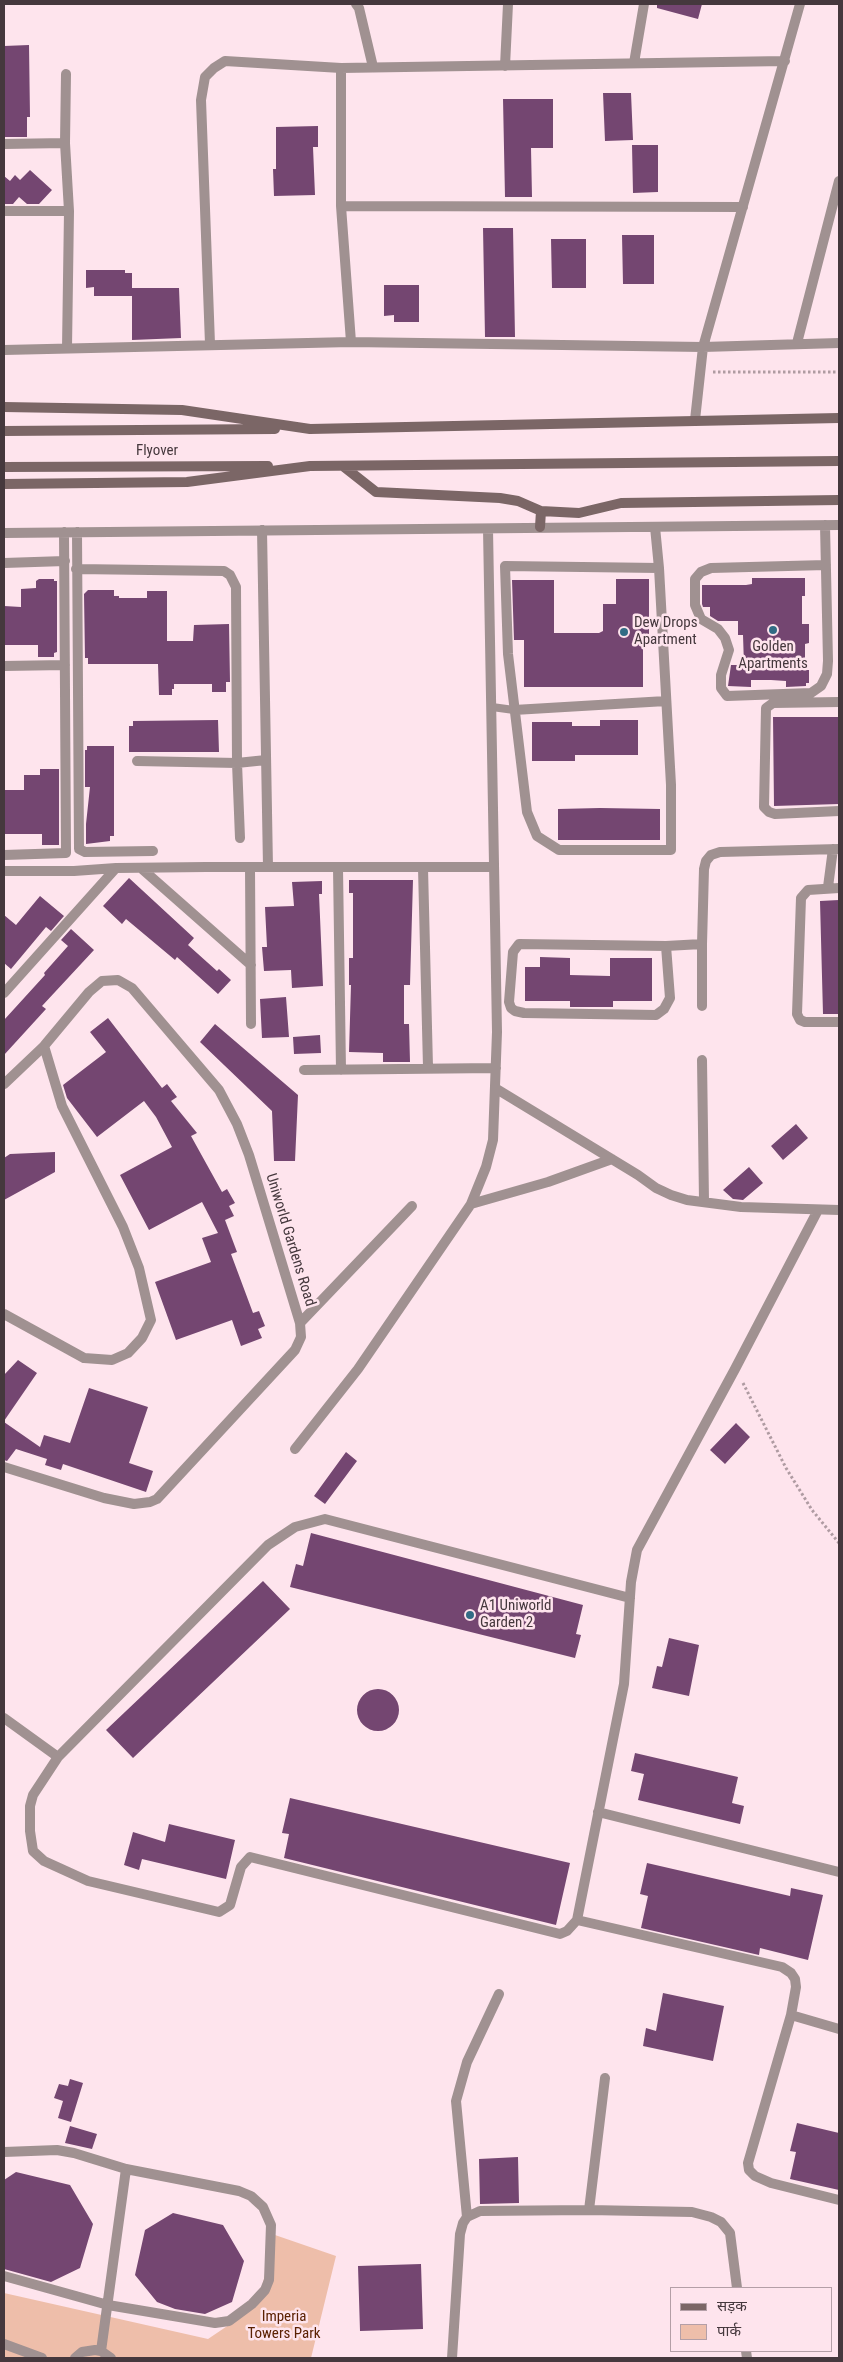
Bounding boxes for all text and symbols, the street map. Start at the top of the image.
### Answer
street label: Flyover [136,442,178,460]
place label: Dew Drops Apartment [634,614,698,649]
marker: Golden Apartments [767,624,779,636]
marker: Dew Drops Apartment [618,626,630,638]
place label: Golden Apartments [738,638,808,673]
street label: Uniworld Gardens Road [261,1171,319,1309]
place label: A1 Uniworld Garden 2 [480,1597,551,1632]
marker: A1 Uniworld Garden 2 [464,1609,476,1621]
legend [670,2287,833,2352]
text: सड़क [717,2297,747,2315]
park label: Imperia Towers Park [248,2308,320,2343]
text: पार्क [717,2322,741,2340]

